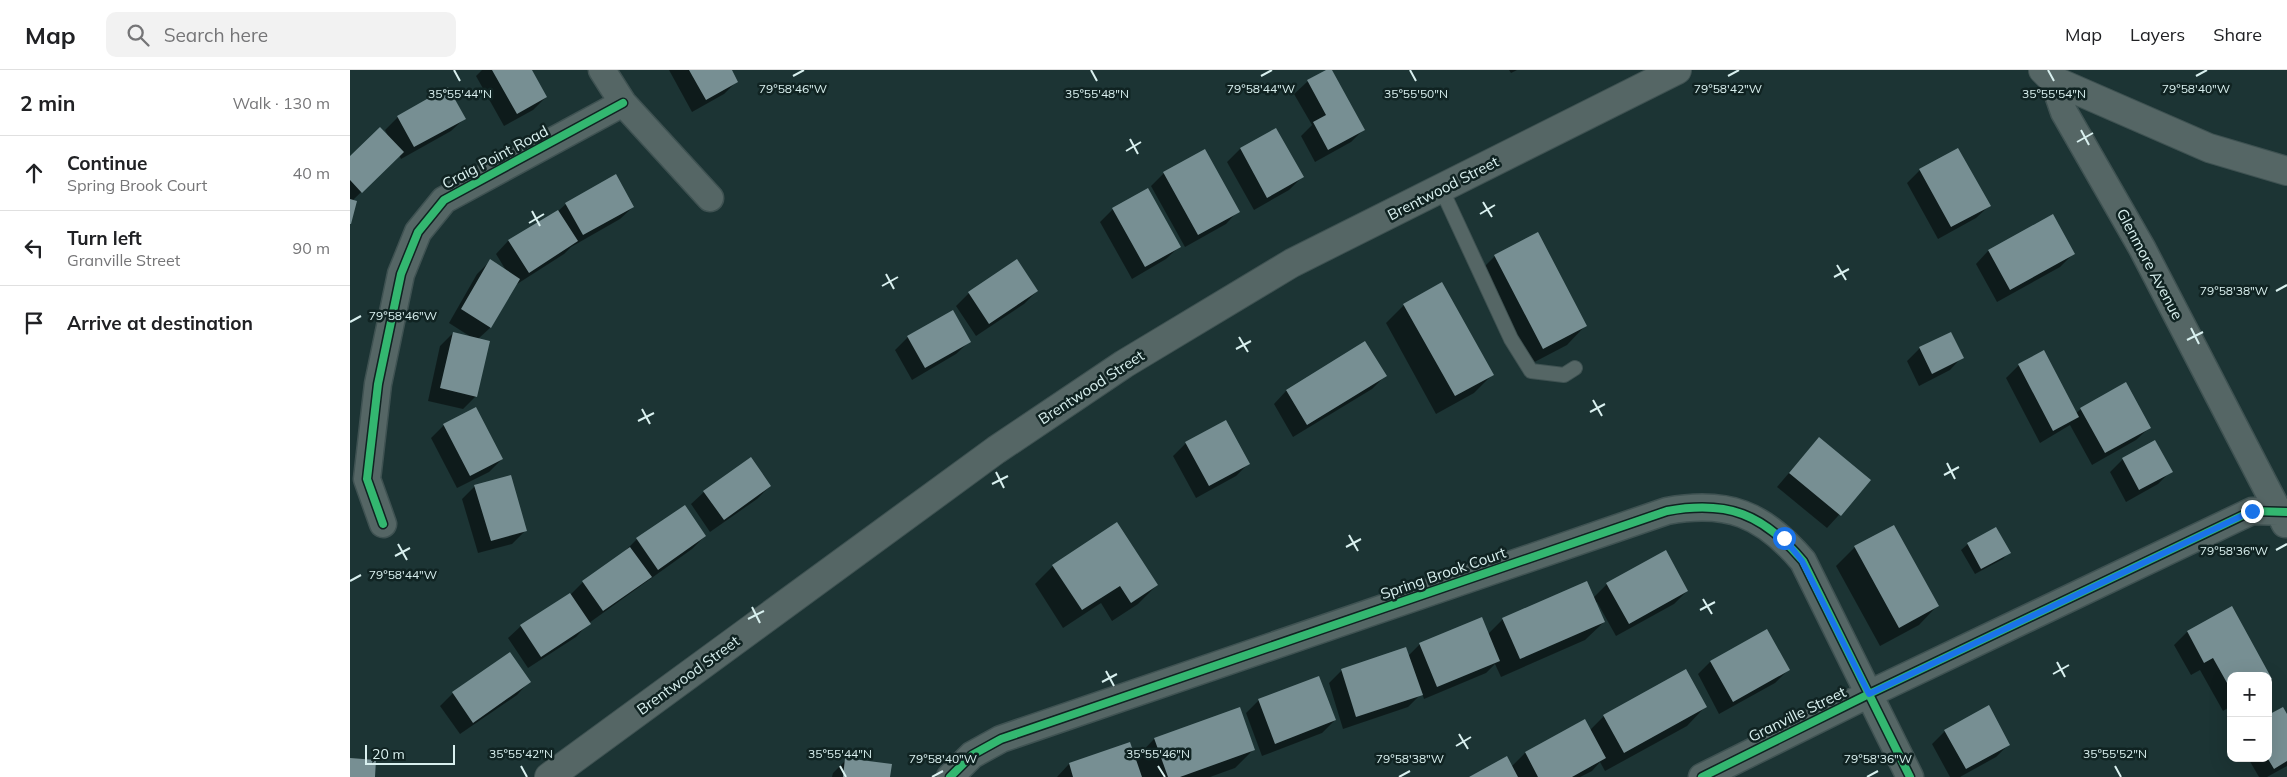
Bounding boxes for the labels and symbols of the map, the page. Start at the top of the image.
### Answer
text: 79°58'46"W [759,81,827,96]
text: 79°58'44"W [1227,81,1295,96]
text: 79°58'42"W [1694,81,1762,96]
text: 79°58'40"W [2162,81,2230,96]
text: 35°55'44"N [428,86,492,101]
text: 35°55'48"N [1065,86,1129,101]
text: 35°55'50"N [1384,86,1448,101]
text: 35°55'54"N [2022,86,2086,101]
street label: Craig Point Road [439,121,551,193]
street label: Brentwood Street [1384,152,1502,224]
street label: Glenmore Avenue [2113,205,2187,323]
text: 79°58'38"W [2200,283,2268,298]
text: 79°58'46"W [369,308,437,323]
street label: Brentwood Street [1035,346,1147,428]
route end [2241,500,2264,523]
route start [1773,527,1796,550]
street label: Spring Brook Court [1378,543,1508,603]
text: 79°58'36"W [2200,543,2268,558]
text: 79°58'44"W [369,567,437,582]
street label: Brentwood Street [633,631,743,719]
street label: Granville Street [1745,682,1849,746]
scale bar [365,742,455,765]
text: 35°55'42"N [489,746,553,761]
text: 35°55'44"N [808,746,872,761]
text: 35°55'46"N [1126,746,1190,761]
text: 35°55'52"N [2083,746,2147,761]
text: 79°58'40"W [909,751,977,766]
text: 79°58'38"W [1376,751,1444,766]
text: 79°58'36"W [1844,751,1912,766]

